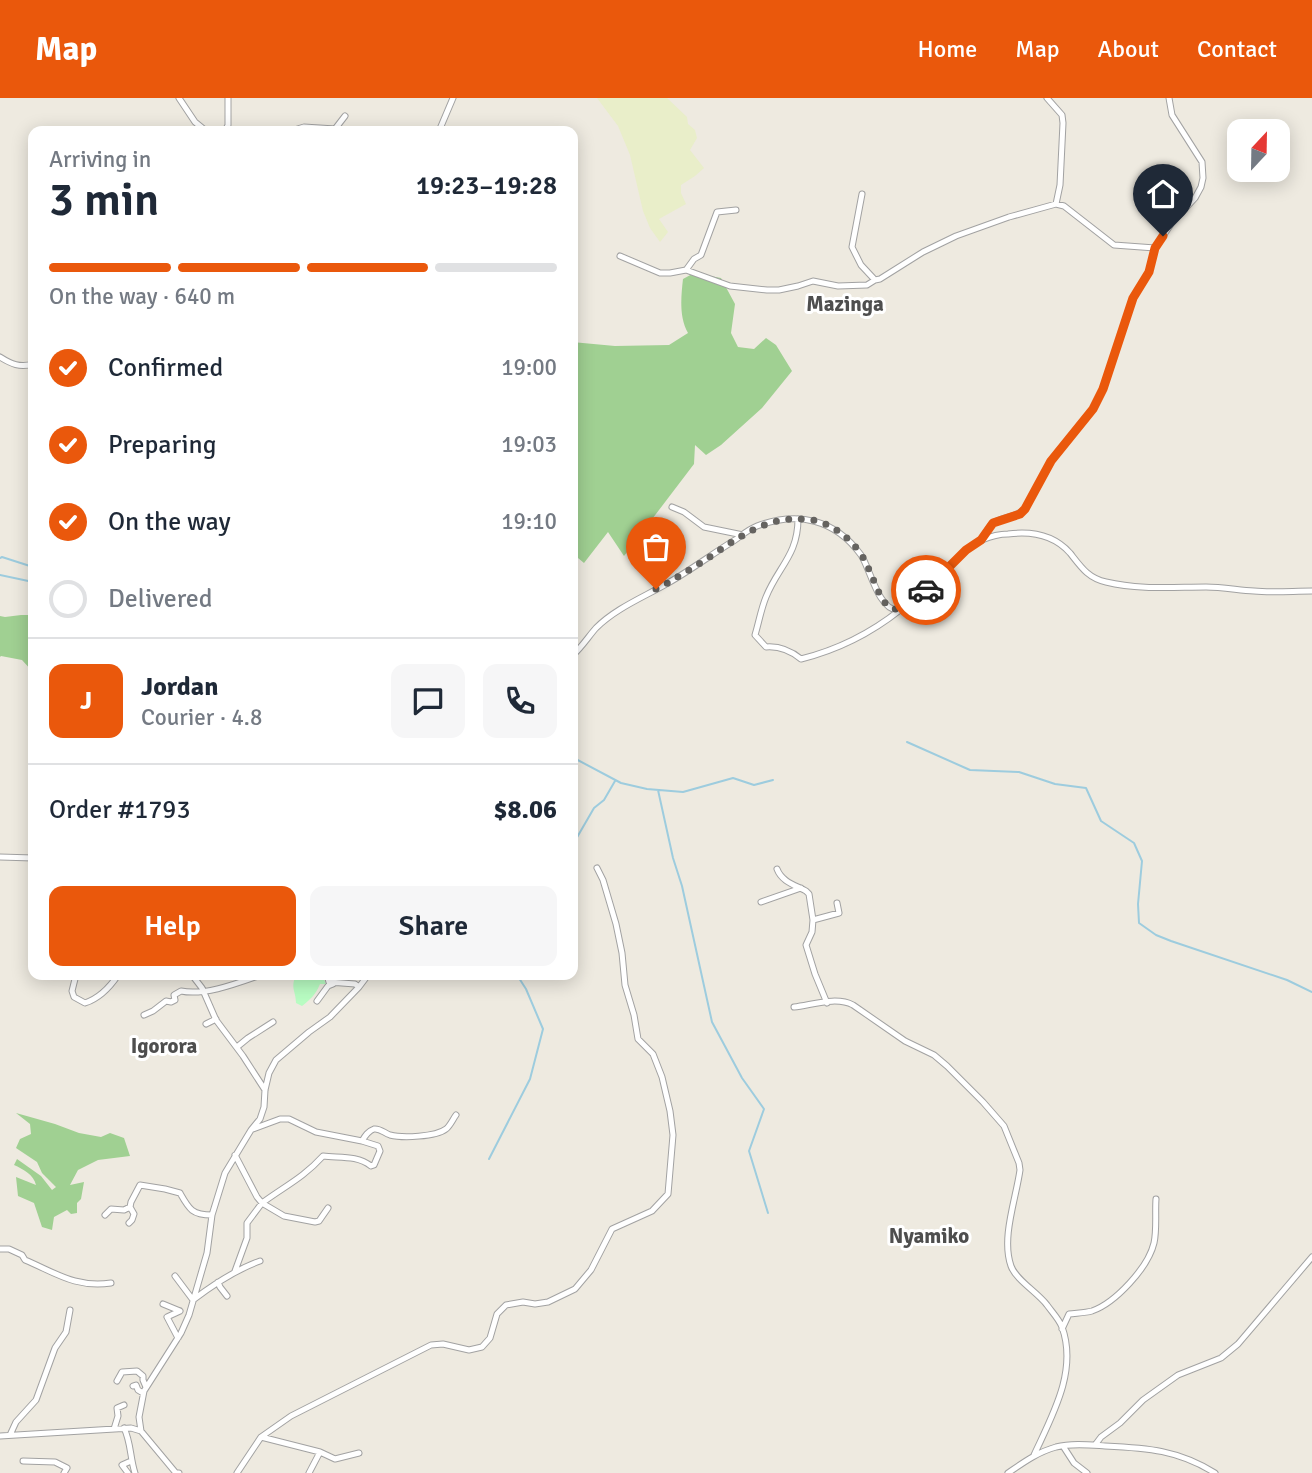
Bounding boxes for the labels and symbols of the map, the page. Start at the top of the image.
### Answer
north arrow [1227,119,1290,182]
pin [1133,164,1193,236]
district label: Mazinga [806,291,884,317]
pin [626,517,686,589]
courier [891,555,961,625]
district label: Igorora [131,1033,198,1059]
district label: Nyamiko [889,1223,969,1249]

